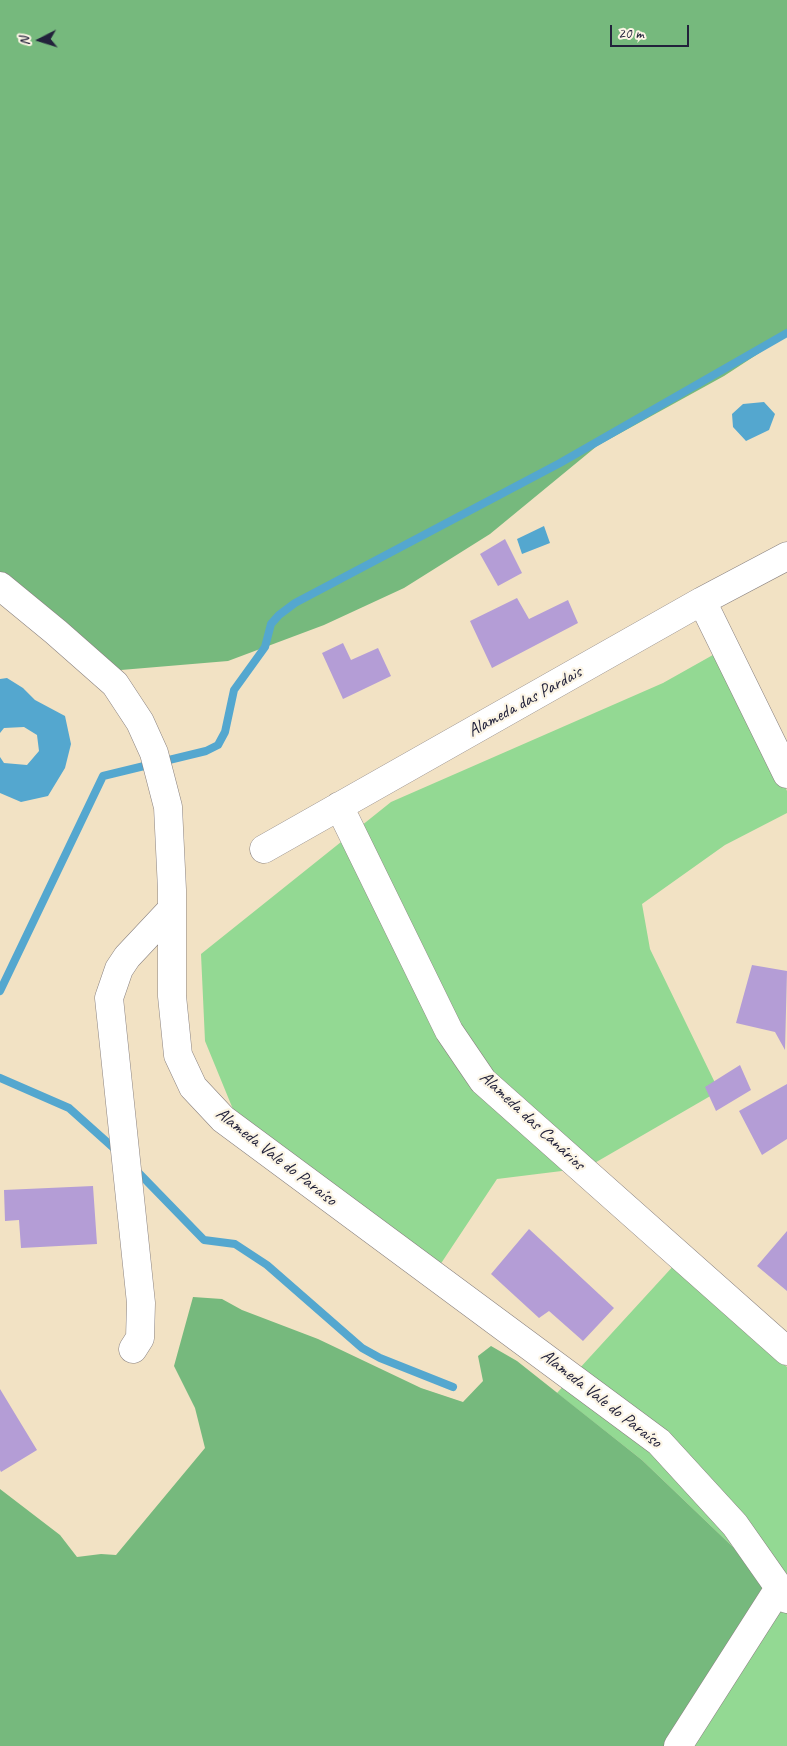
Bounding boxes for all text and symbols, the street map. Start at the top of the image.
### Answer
north arrow [15,15,65,65]
scale bar [612,15,691,47]
text: 20 m [618,24,644,43]
text: N [16,36,33,46]
street label: Alameda das Pardais [464,662,586,742]
street label: Alameda das Canários [475,1067,589,1175]
street label: Alameda Vale do Paraíso [211,1103,341,1211]
street label: Alameda Vale do Paraíso [536,1345,666,1453]

